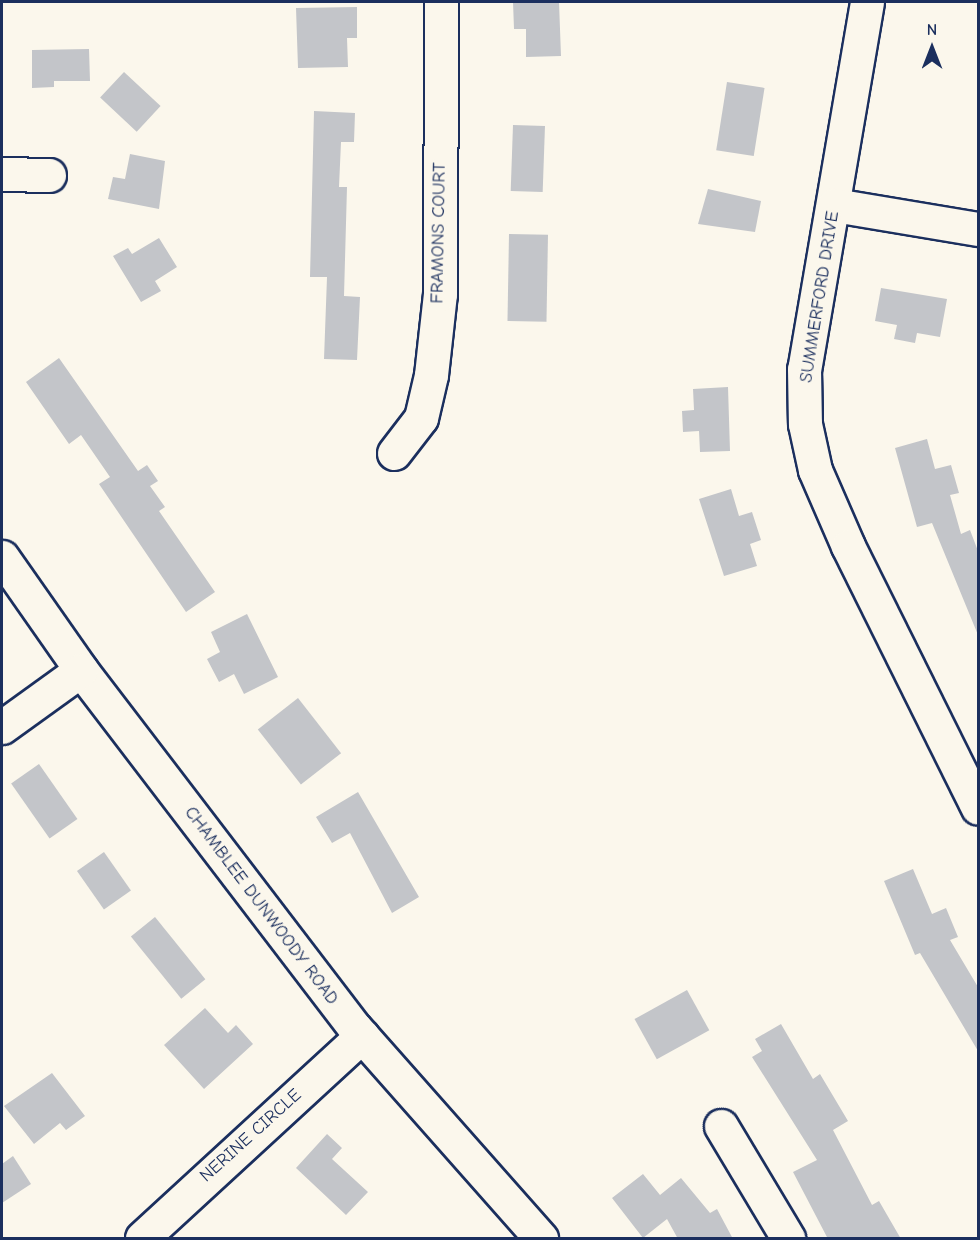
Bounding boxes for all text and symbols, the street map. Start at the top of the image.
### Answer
north arrow [902,18,962,78]
text: N [927,21,937,39]
street label: FRAMONS COURT [427,162,451,304]
street label: SUMMERFORD DRIVE [796,210,844,384]
street label: CHAMBLEE DUNWOODY ROAD [179,803,343,1009]
street label: NERINE CIRCLE [196,1085,306,1187]

